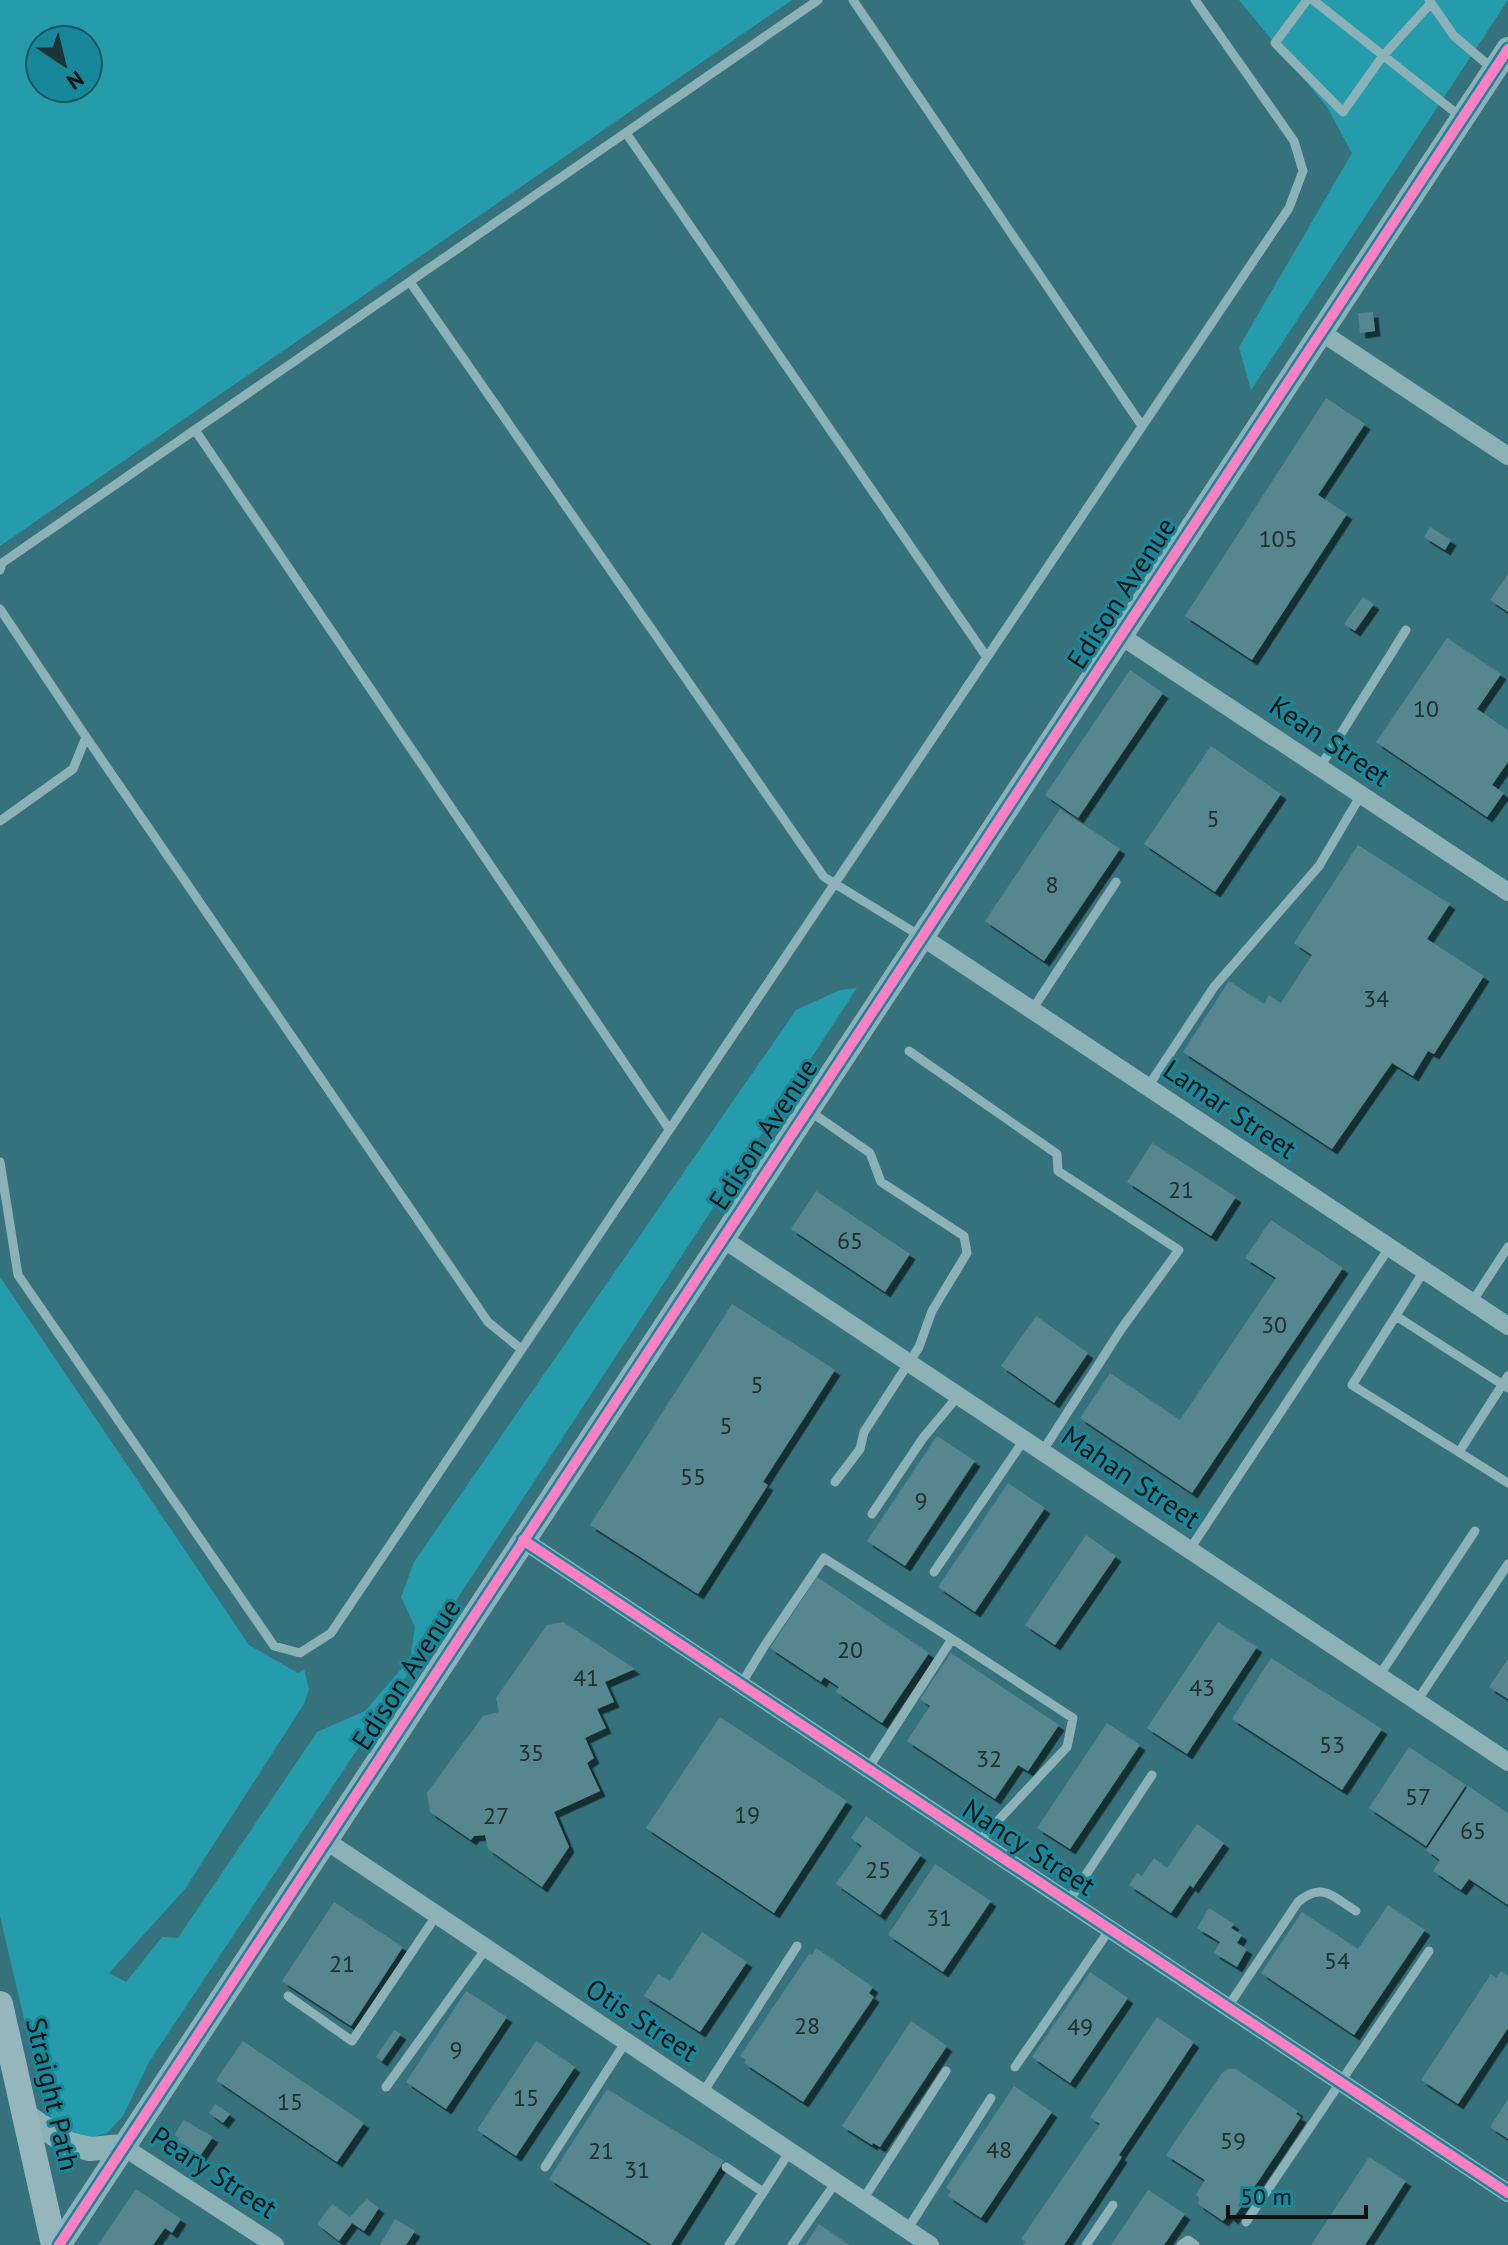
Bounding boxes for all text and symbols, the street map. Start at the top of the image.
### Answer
north arrow [24,24,104,104]
text: N [62,65,89,96]
street label: Edison Avenue [1058,510,1183,676]
house number: 105 [1258,523,1298,554]
street label: Kean Street [1263,687,1398,795]
house number: 10 [1413,693,1439,724]
house number: 5 [1206,803,1220,834]
house number: 8 [1045,869,1059,900]
house number: 34 [1363,983,1389,1014]
street label: Lamar Street [1157,1050,1304,1167]
street label: Edison Avenue [700,1051,825,1217]
house number: 21 [1168,1174,1194,1205]
house number: 65 [837,1225,863,1256]
house number: 30 [1261,1309,1287,1340]
house number: 5 [750,1369,764,1400]
house number: 5 [719,1410,733,1441]
street label: Mahan Street [1055,1417,1208,1537]
house number: 55 [680,1461,706,1492]
house number: 9 [914,1485,928,1516]
street label: Edison Avenue [343,1591,468,1757]
house number: 20 [837,1634,863,1665]
house number: 41 [573,1662,599,1693]
house number: 43 [1189,1672,1215,1703]
house number: 53 [1319,1729,1345,1760]
house number: 35 [518,1737,544,1768]
house number: 32 [976,1743,1002,1774]
house number: 57 [1405,1781,1431,1812]
street label: Nancy Street [956,1790,1103,1904]
house number: 19 [734,1799,760,1830]
house number: 27 [483,1800,509,1831]
house number: 65 [1460,1815,1486,1846]
house number: 25 [865,1854,891,1885]
house number: 31 [926,1902,952,1933]
house number: 54 [1324,1945,1350,1976]
house number: 21 [329,1948,355,1979]
street label: Otis Street [579,1969,706,2070]
house number: 28 [794,2010,820,2041]
house number: 49 [1067,2011,1093,2042]
street label: Straight Path [18,2014,89,2174]
house number: 9 [449,2034,463,2065]
house number: 15 [513,2082,539,2113]
house number: 15 [277,2086,303,2117]
street label: Peary Street [144,2117,285,2226]
house number: 59 [1220,2125,1246,2156]
house number: 48 [986,2134,1012,2165]
house number: 21 [588,2135,614,2166]
house number: 31 [624,2154,650,2185]
scale bar [1228,2169,1366,2219]
text: 50 m [1240,2181,1292,2212]

